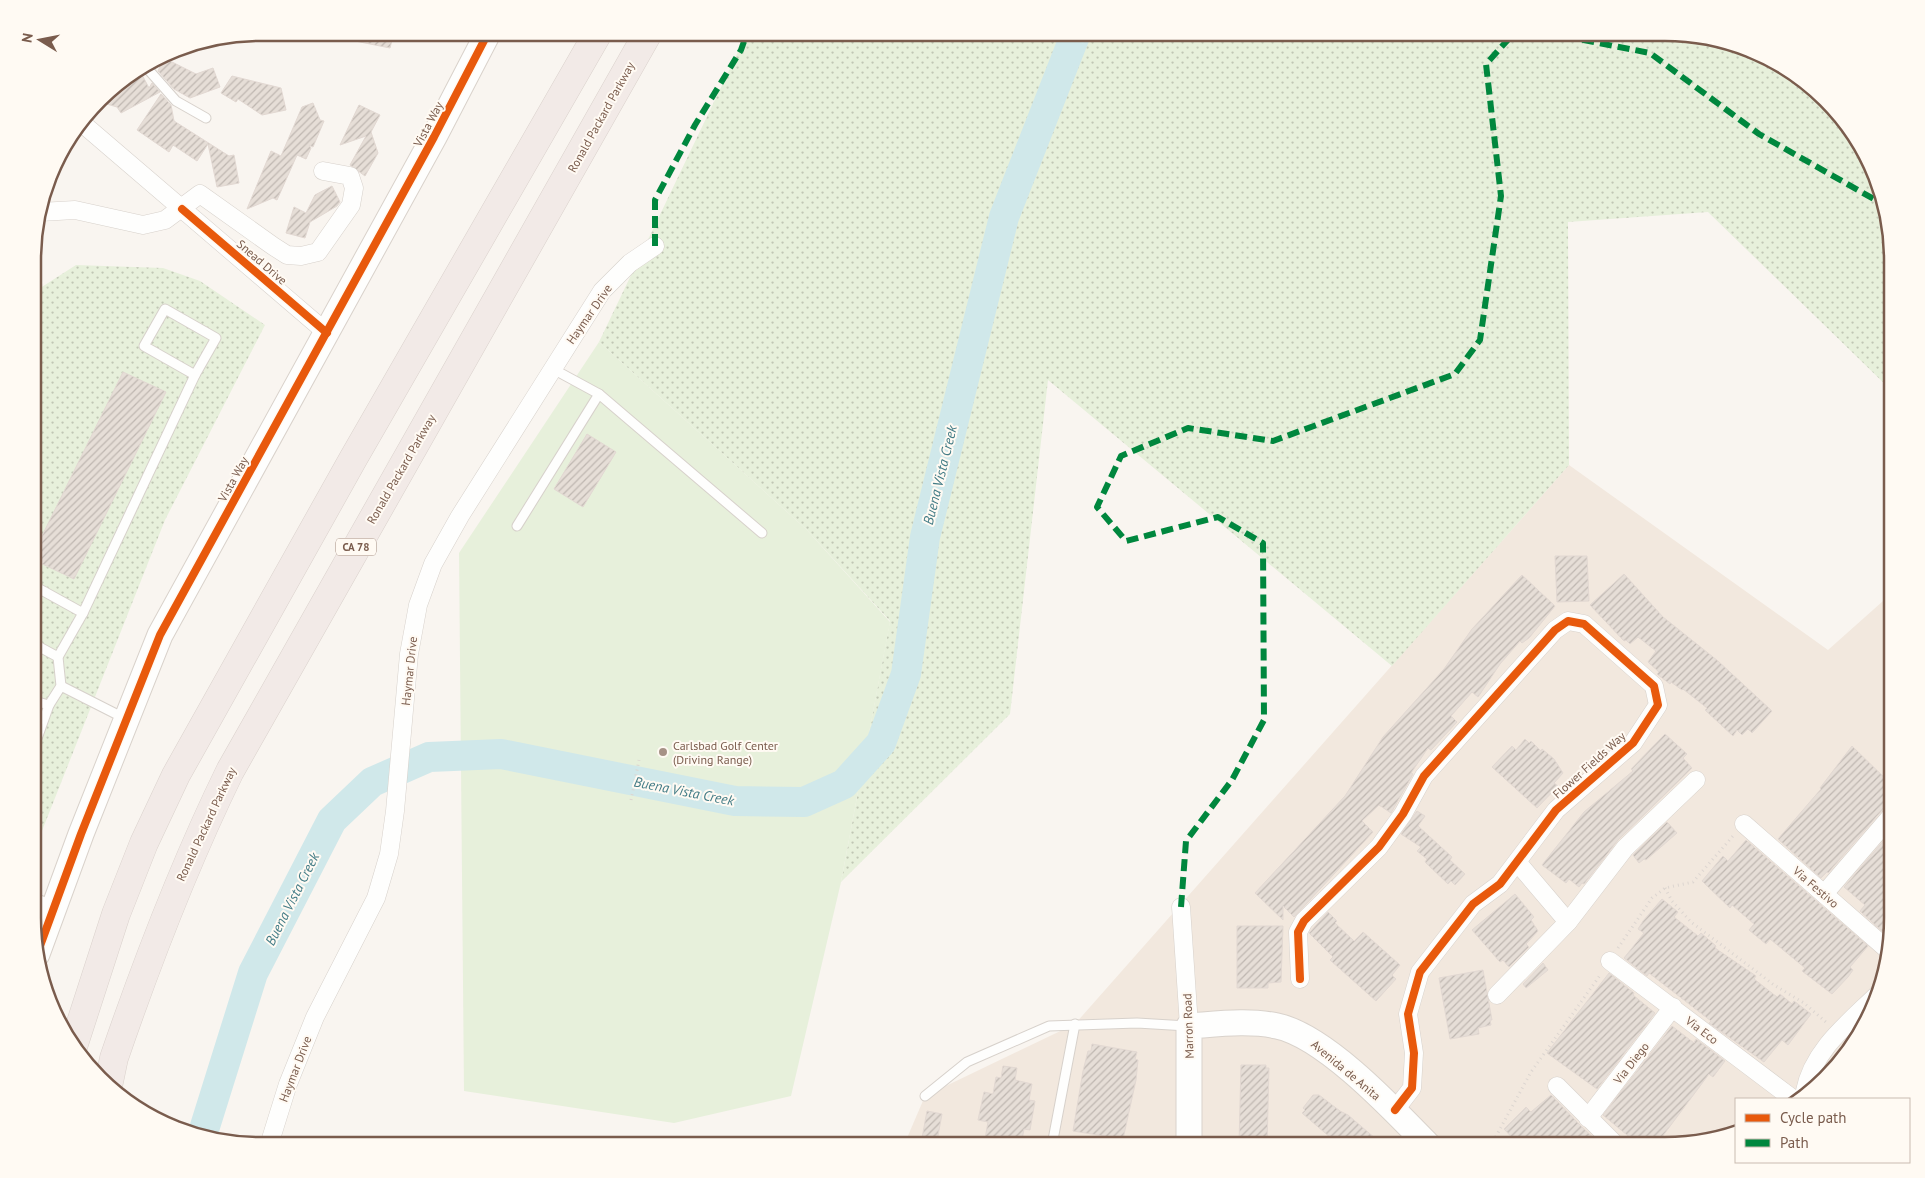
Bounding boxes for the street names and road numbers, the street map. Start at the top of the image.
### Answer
street label: Ronald Packard Parkway [564,59,638,175]
street label: Vista Way [409,98,446,150]
street label: Snead Drive [234,236,290,288]
street label: Haymar Drive [563,281,615,347]
street label: Ronald Packard Parkway [363,411,439,527]
street label: Vista Way [214,454,252,505]
road number: CA 78 [336,538,376,556]
street label: Haymar Drive [398,636,420,706]
street label: Flower Fields Way [1550,728,1629,802]
street label: Ronald Packard Parkway [173,764,239,883]
street label: Via Festivo [1789,862,1842,911]
street label: Marron Road [1179,993,1197,1059]
street label: Via Eco [1682,1012,1721,1047]
street label: Haymar Drive [276,1034,314,1104]
street label: Avenida de Anita [1308,1037,1384,1103]
street label: Via Diego [1609,1039,1652,1088]

